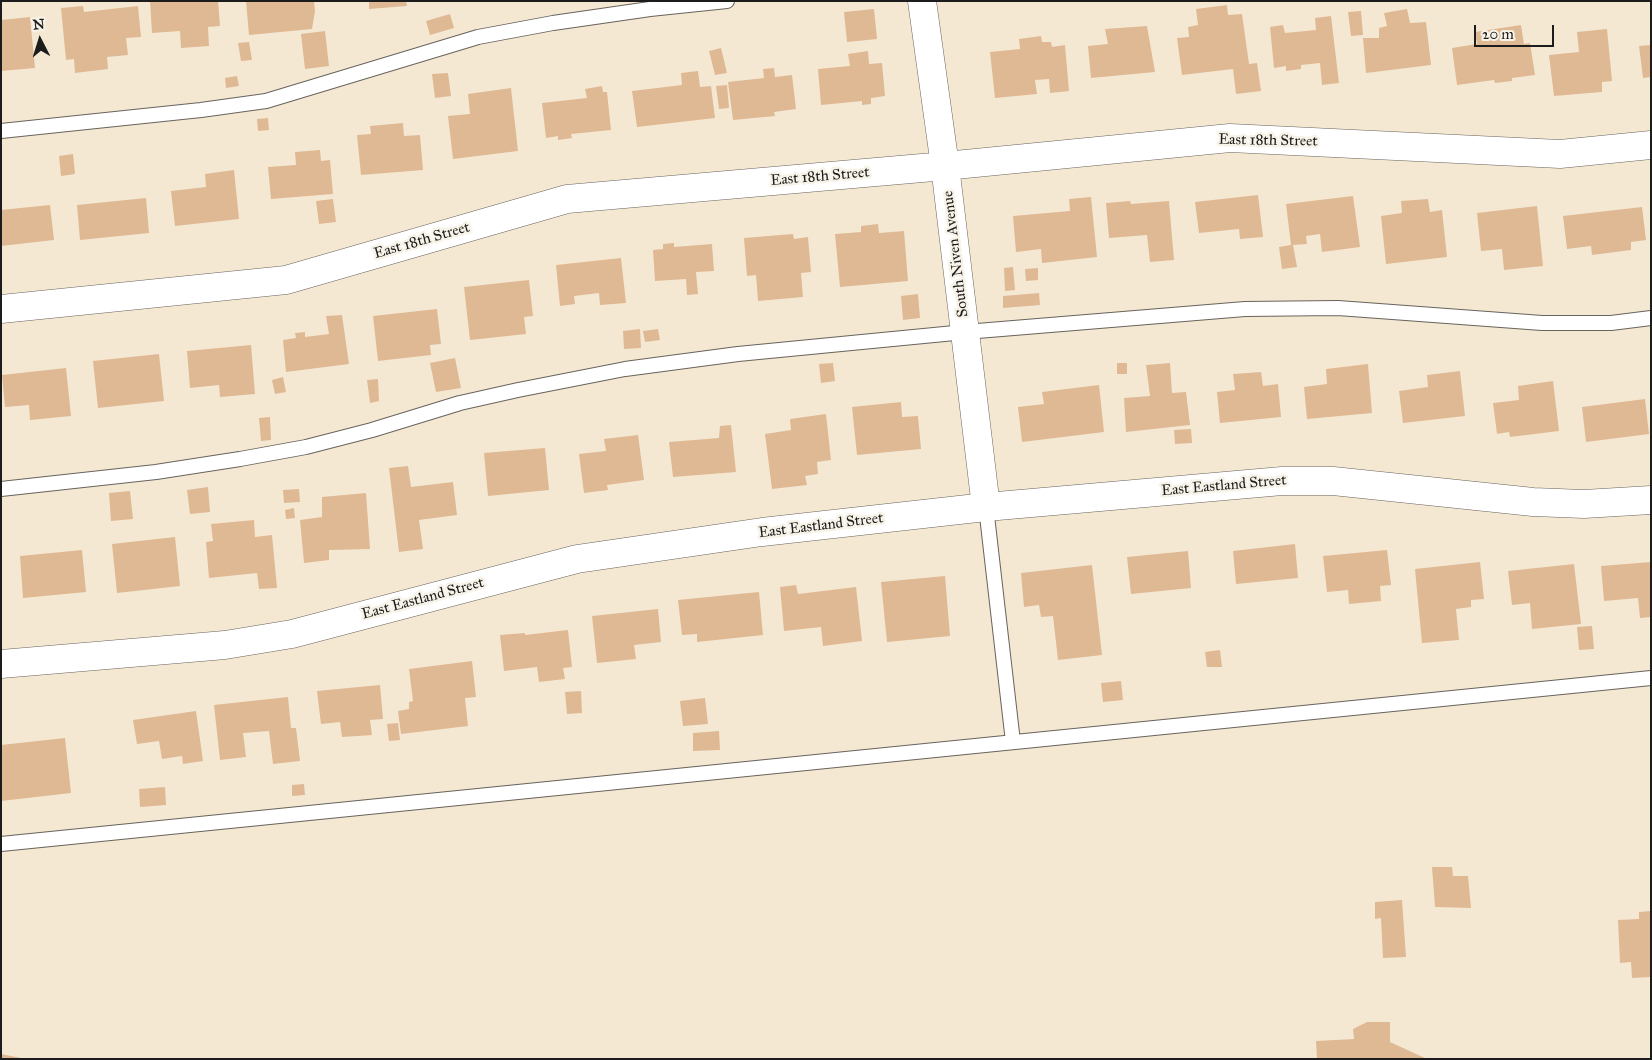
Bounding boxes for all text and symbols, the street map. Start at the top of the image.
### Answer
north arrow [15,15,65,65]
scale bar [1477,15,1557,47]
text: N [32,16,45,34]
text: 20 m [1482,25,1514,43]
street label: East 18th Street [1218,131,1318,151]
street label: East 18th Street [770,164,870,190]
street label: South Niven Avenue [939,190,973,318]
street label: East 18th Street [372,219,472,263]
street label: East Eastland Street [1161,472,1287,500]
street label: East Eastland Street [758,509,884,543]
street label: East Eastland Street [360,574,486,624]

